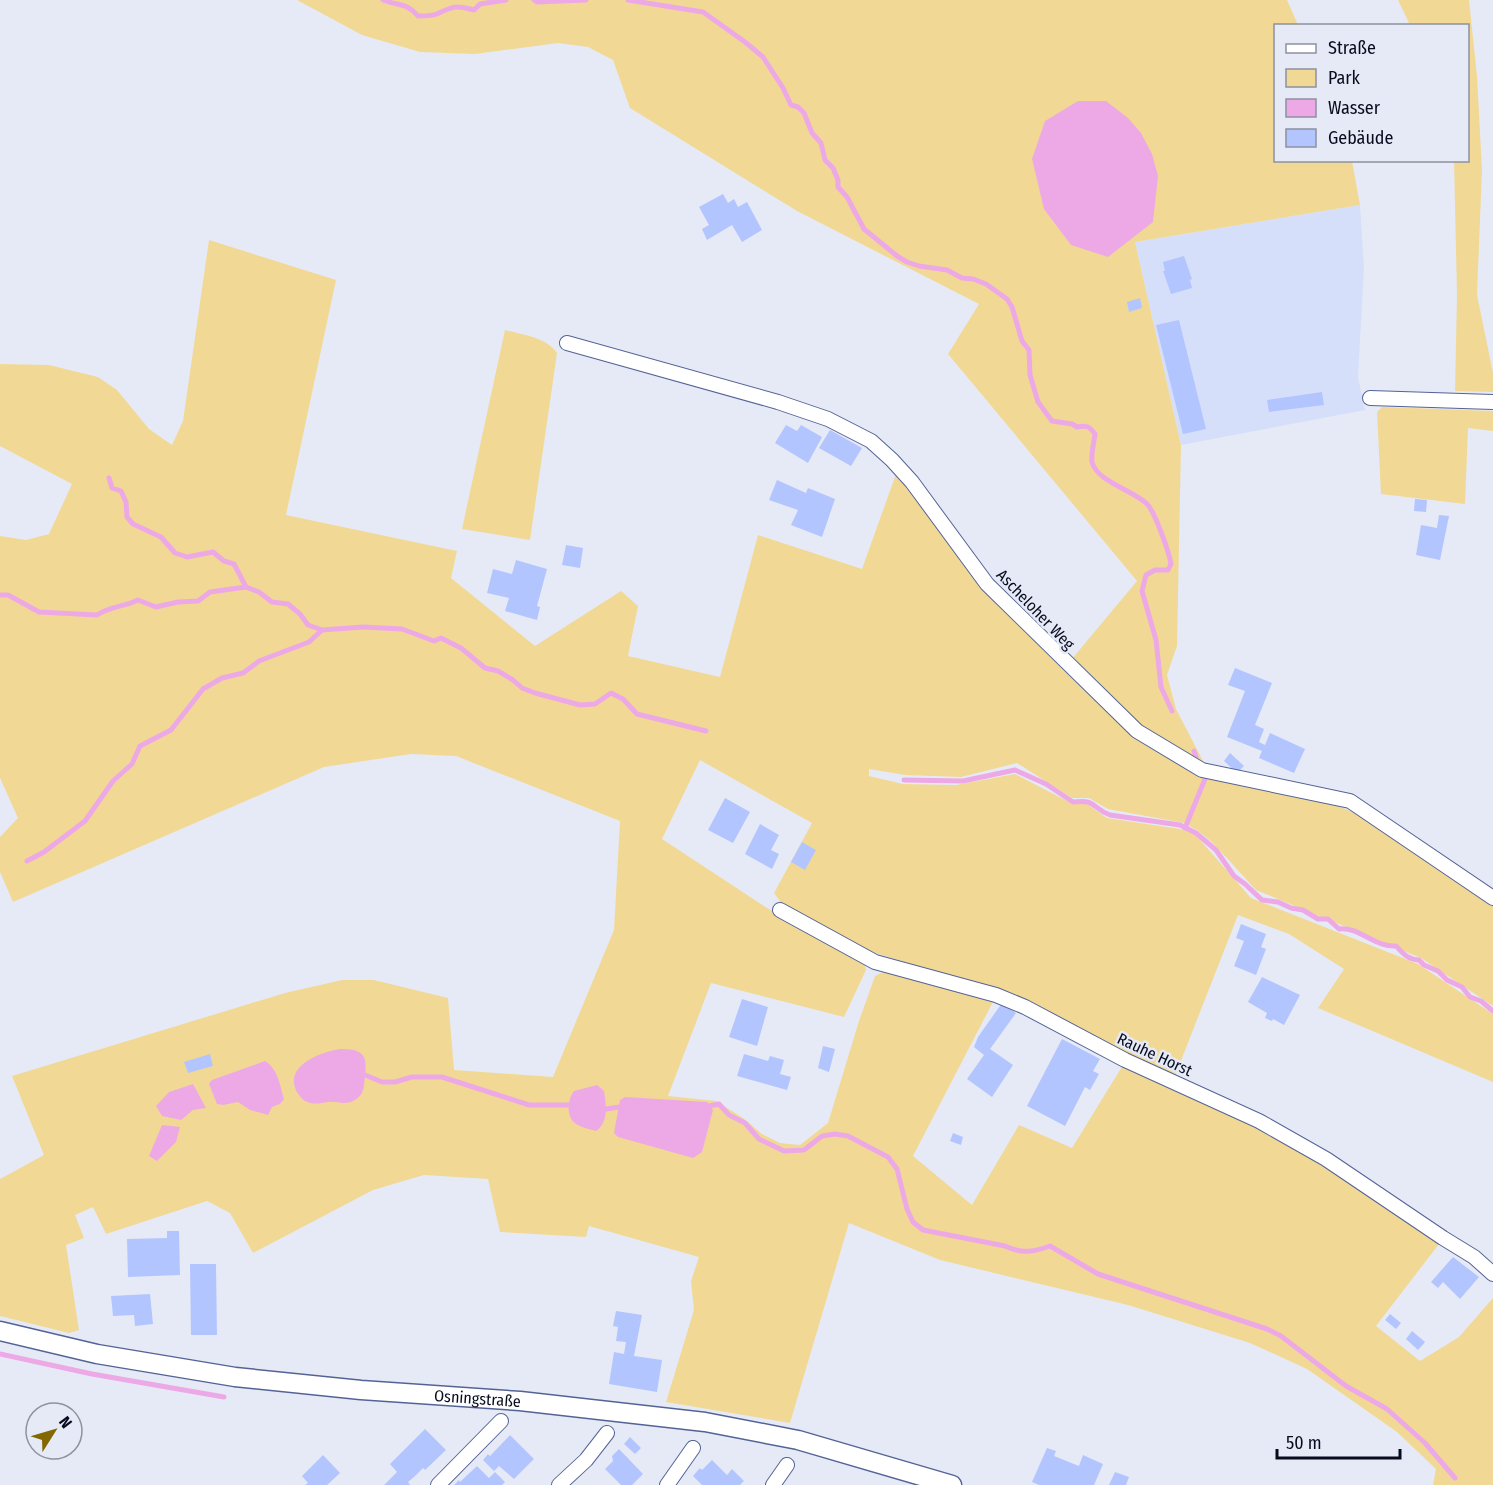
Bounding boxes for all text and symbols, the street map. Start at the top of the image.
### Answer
legend [1274,24,1469,162]
text: Straße [1328,37,1376,59]
text: Park [1328,67,1361,89]
text: Wasser [1328,97,1381,119]
text: Gebäude [1328,127,1394,149]
street label: Ascheloher Weg [993,565,1079,654]
street label: Rauhe Horst [1114,1029,1196,1080]
street label: Osningstraße [434,1386,521,1411]
north arrow [24,1401,84,1461]
text: N [55,1413,76,1432]
scale bar [1277,1422,1400,1460]
text: 50 m [1286,1432,1322,1454]

